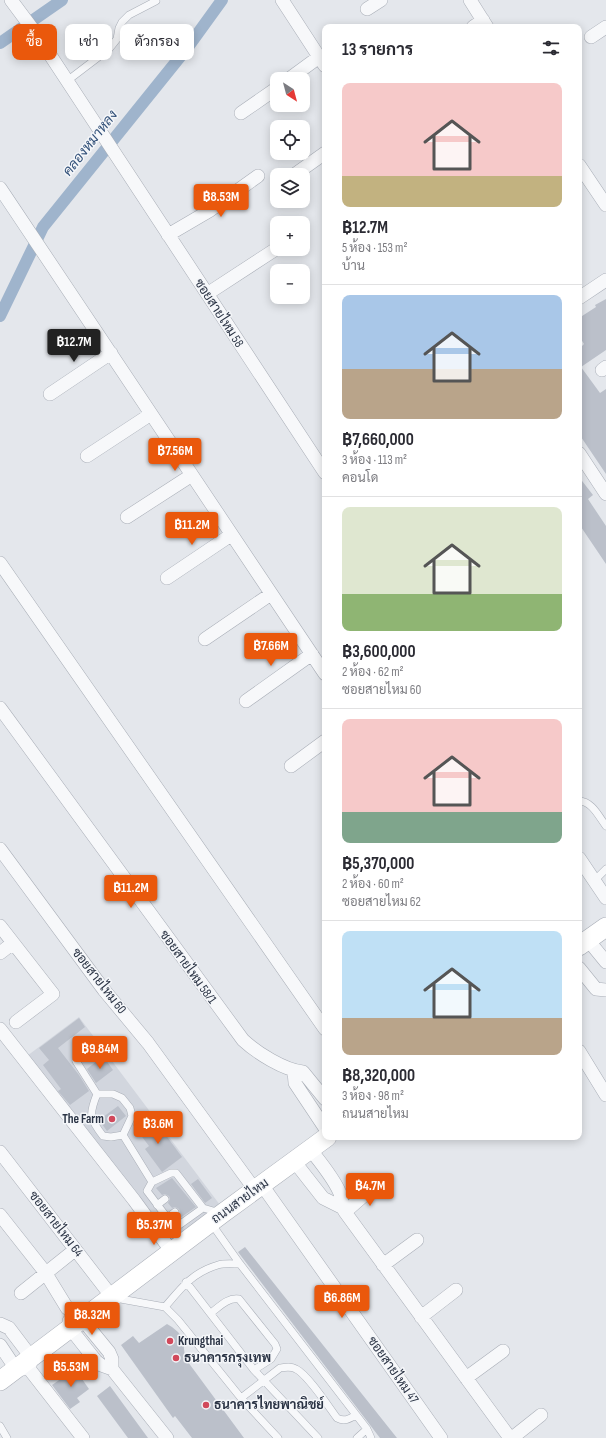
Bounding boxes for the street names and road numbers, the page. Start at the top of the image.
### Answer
street label: ซอยสายไหม 58 [191,275,248,351]
street label: ซอยสายไหม 58/1 [156,927,221,1007]
street label: ซอยสายไหม 60 [68,944,131,1017]
street label: ถนนสายไหม [208,1174,272,1227]
street label: ซอยสายไหม 64 [25,1187,88,1261]
street label: ซอยสายไหม 47 [364,1333,423,1407]

